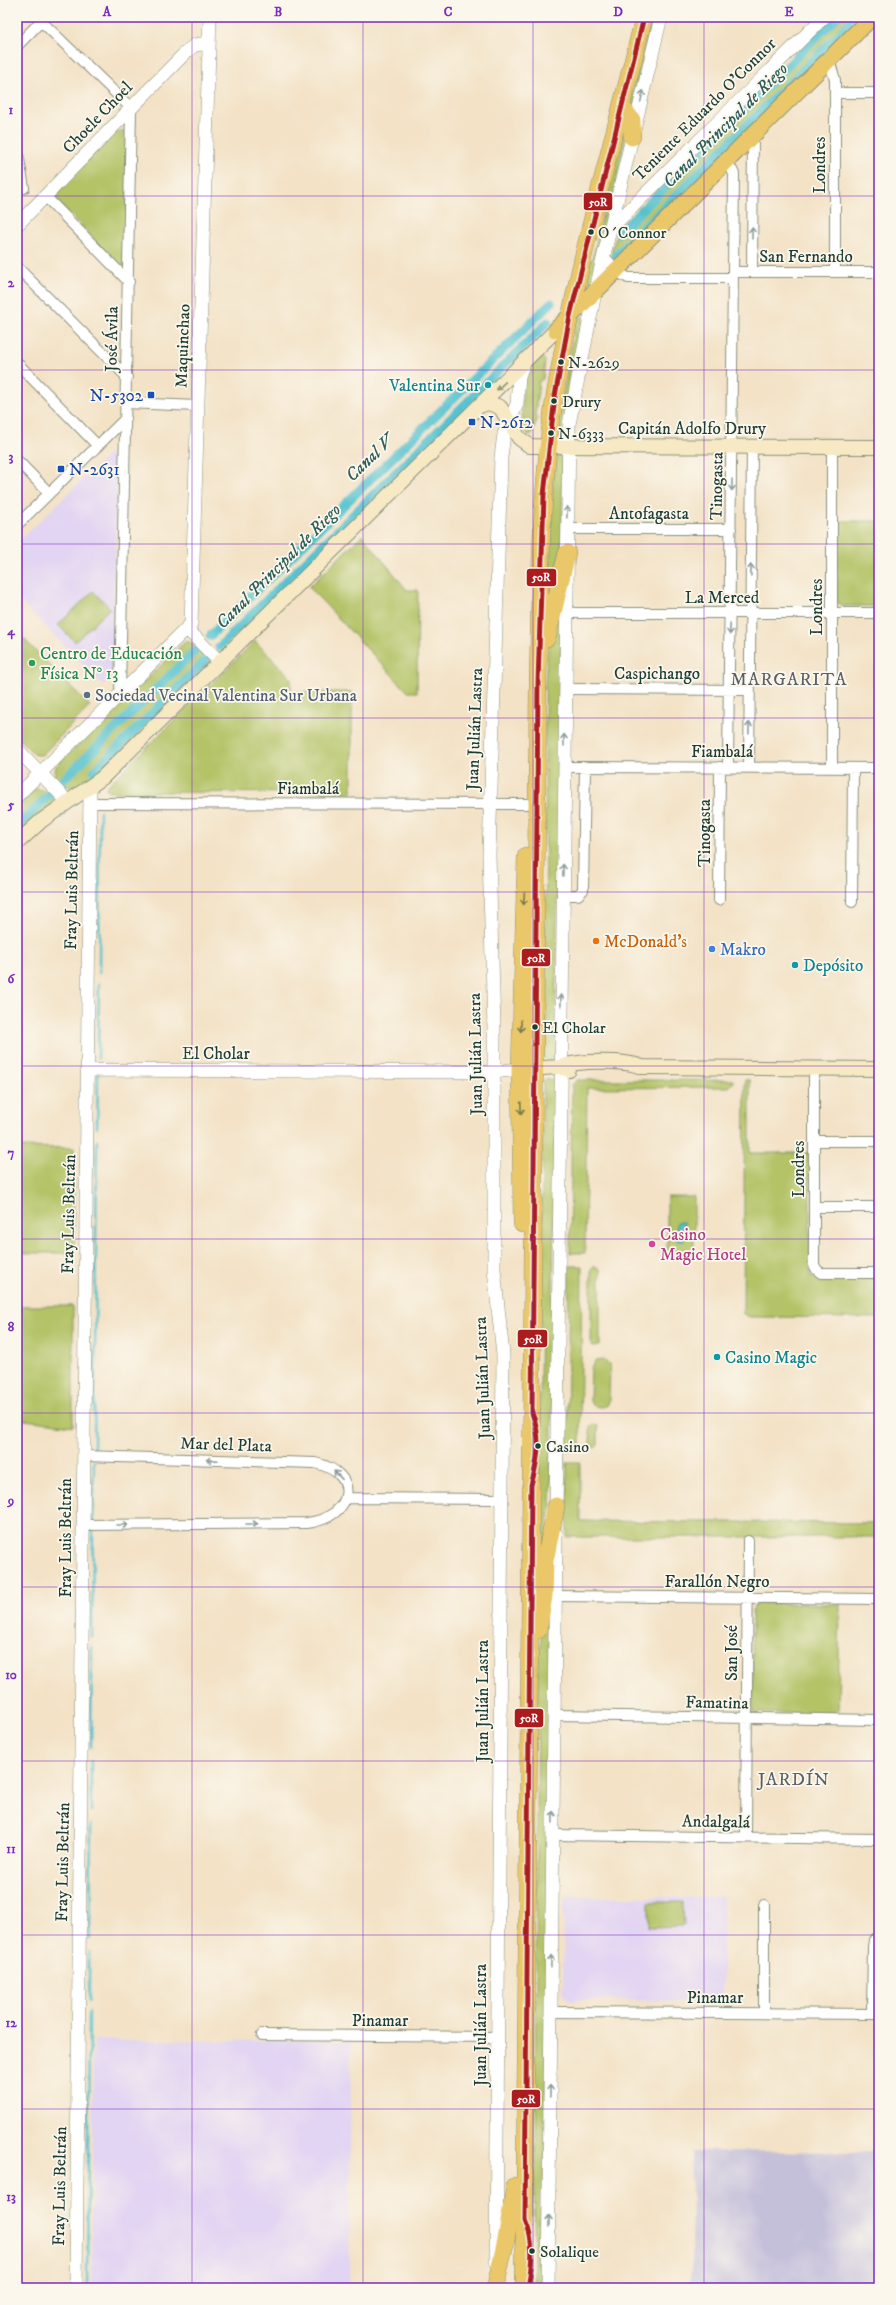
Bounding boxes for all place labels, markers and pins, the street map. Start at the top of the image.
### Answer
place label: O´Connor [598,223,667,243]
marker: O´Connor [586,227,596,237]
place label: N-2629 [568,353,620,373]
marker: N-2629 [556,357,566,367]
place label: Valentina Sur [388,375,481,397]
marker: Valentina Sur [483,380,493,390]
place label: N-5302 [90,385,144,407]
marker: N-5302 [146,390,156,400]
place label: Drury [562,392,602,412]
marker: Drury [549,396,559,406]
place label: N-2612 [480,412,533,434]
marker: N-2612 [467,417,477,427]
place label: N-6333 [558,424,604,444]
marker: N-6333 [546,428,556,438]
place label: N-2631 [69,459,120,481]
marker: N-2631 [56,464,66,474]
place label: Centro de Educación Física N° 13 [40,643,182,685]
marker: Centro de Educación Física N° 13 [27,658,37,668]
place label: Sociedad Vecinal Valentina Sur Urbana [95,685,358,707]
marker: Sociedad Vecinal Valentina Sur Urbana [82,690,92,700]
place label: McDonald's [604,931,687,953]
marker: McDonald's [591,936,601,946]
place label: Makro [720,939,766,961]
marker: Makro [707,944,717,954]
place label: Depósito [803,955,863,977]
marker: Depósito [790,960,800,970]
place label: El Cholar [542,1018,606,1038]
marker: El Cholar [530,1022,540,1032]
place label: Casino Magic Hotel [660,1224,746,1266]
marker: Casino Magic Hotel [647,1239,657,1249]
place label: Casino Magic [725,1347,817,1369]
marker: Casino Magic [712,1352,722,1362]
place label: Casino [546,1437,589,1457]
marker: Casino [533,1441,543,1451]
place label: Solalique [540,2242,599,2262]
marker: Solalique [527,2246,537,2256]

